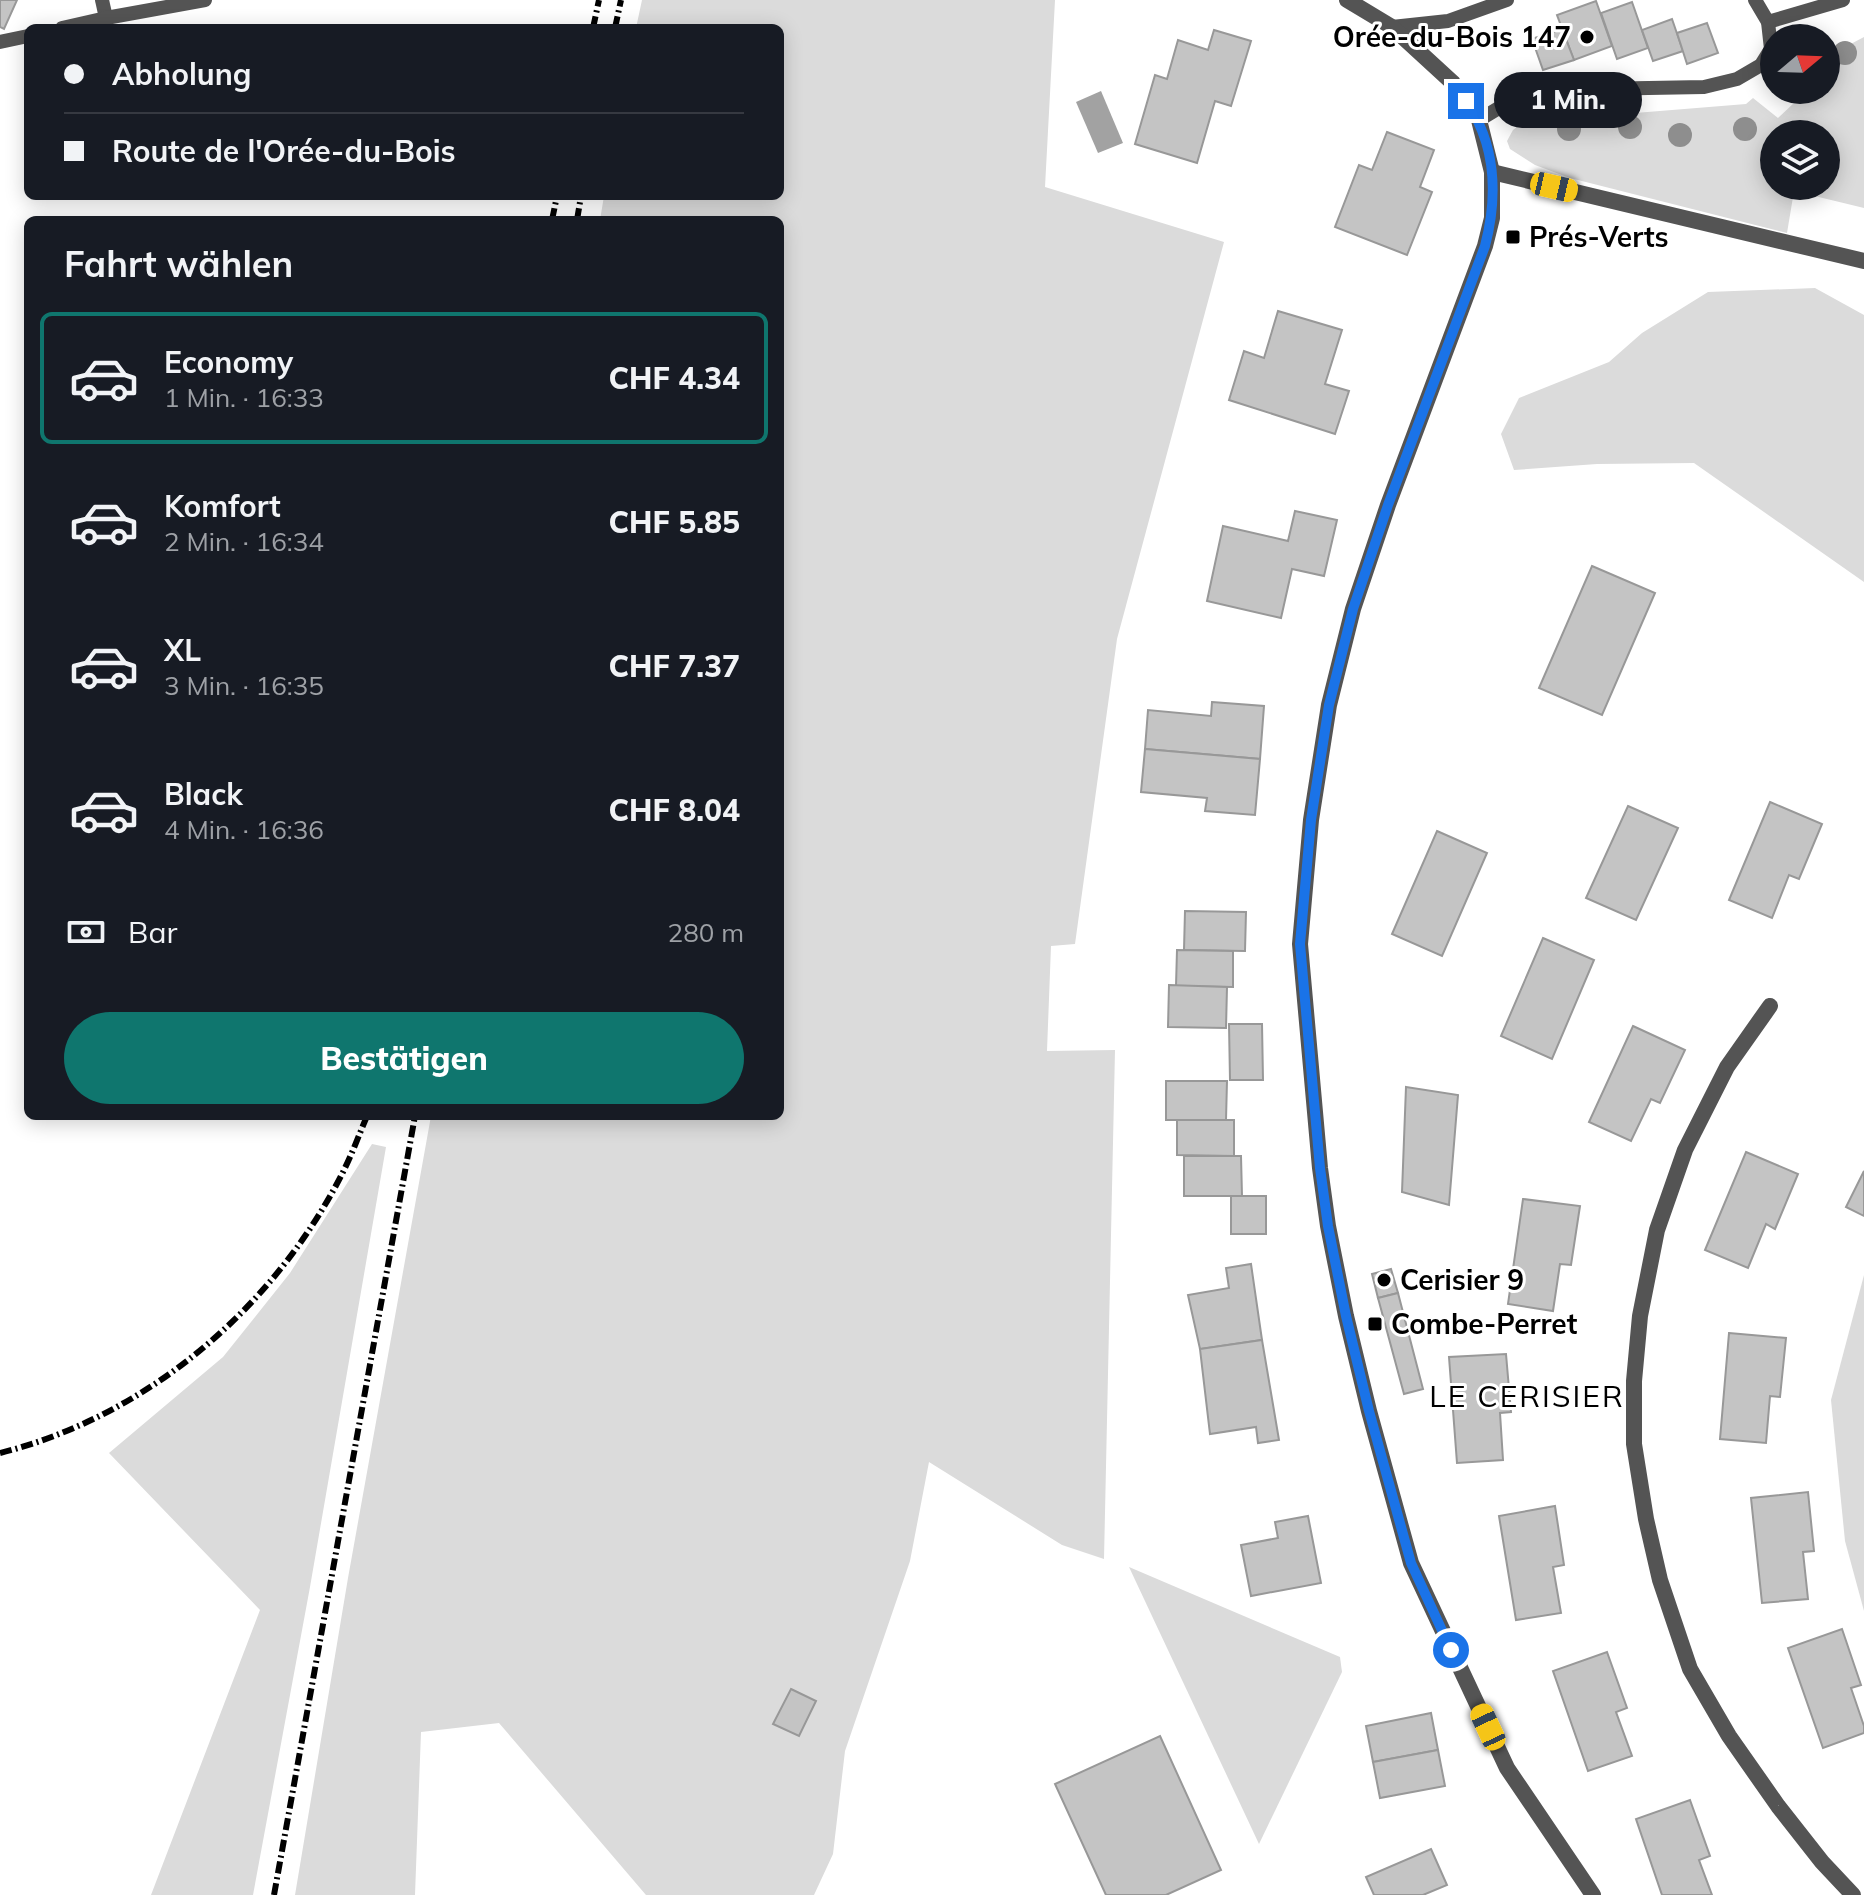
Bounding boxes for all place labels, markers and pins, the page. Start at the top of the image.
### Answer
place label: Orée-du-Bois 147 [1333,19,1571,54]
marker: Orée-du-Bois 147 [1578,28,1596,46]
place label: Prés-Verts [1529,219,1669,254]
marker: Prés-Verts [1504,228,1522,246]
place label: Cerisier 9 [1400,1262,1524,1297]
marker: Cerisier 9 [1375,1271,1393,1289]
place label: Combe-Perret [1391,1306,1578,1341]
marker: Combe-Perret [1366,1315,1384,1333]

